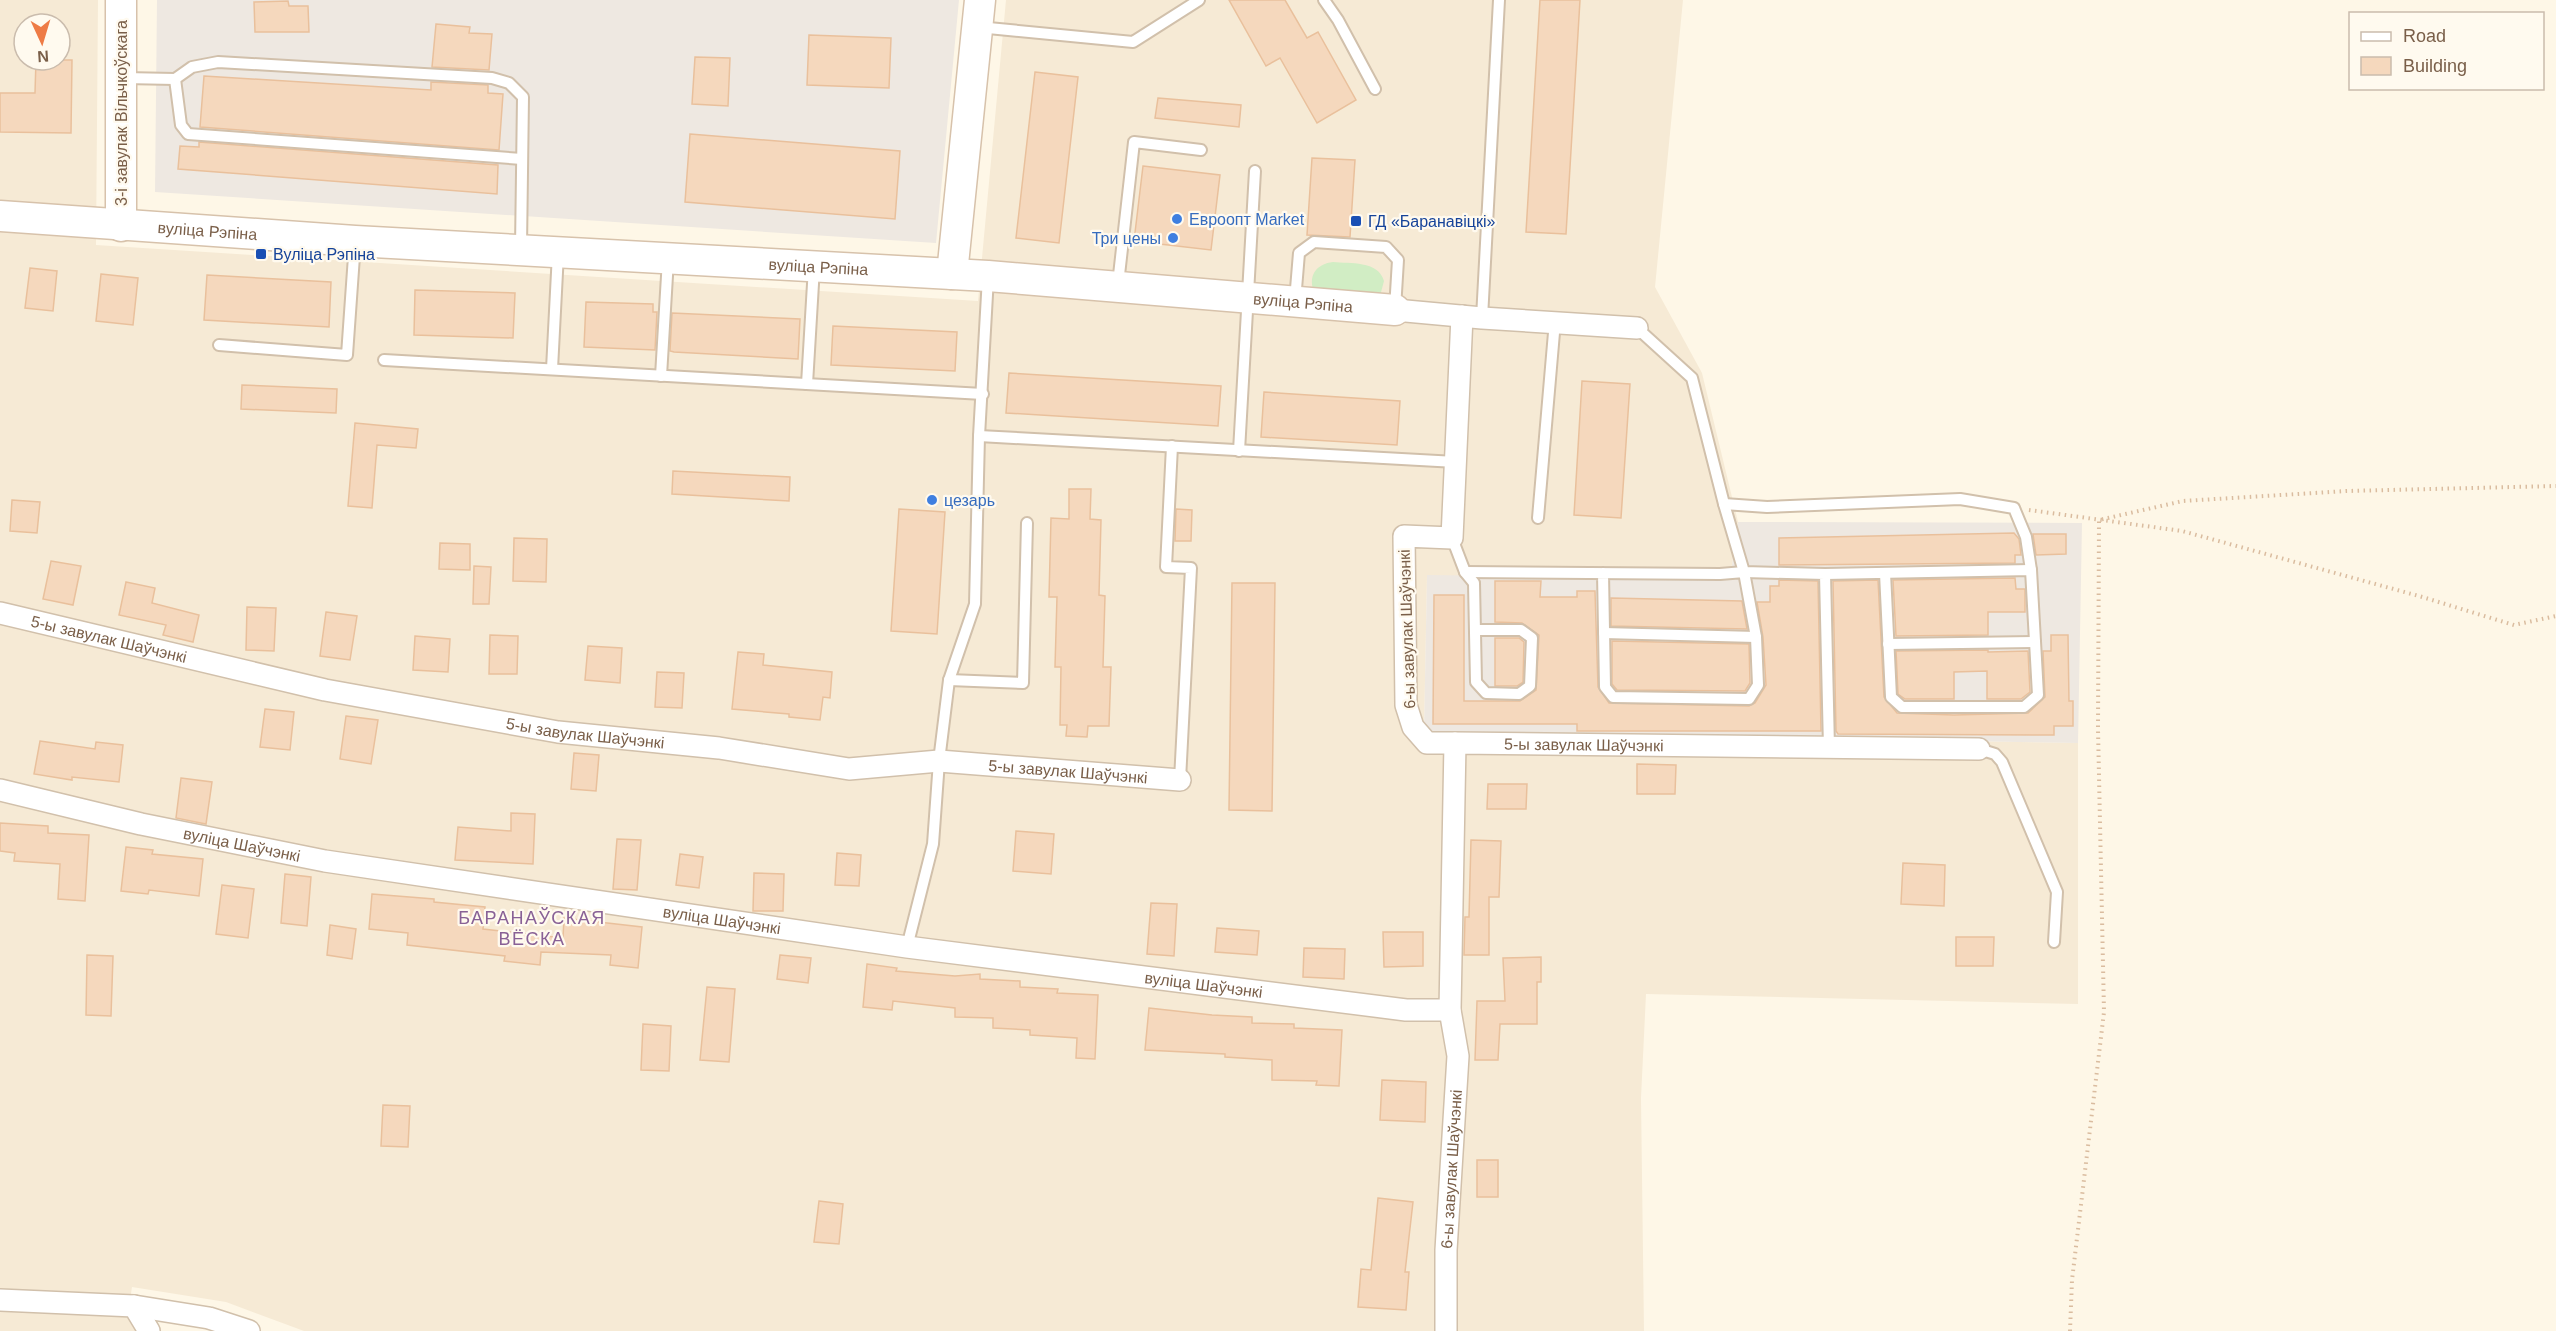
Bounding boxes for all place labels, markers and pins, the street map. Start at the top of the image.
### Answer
place label: Евроопт Market [1189,211,1305,228]
marker: Евроопт Market [1170,212,1184,226]
place label: ГД «Баранавіцкі» [1368,213,1495,230]
marker: ГД «Баранавіцкі» [1349,214,1363,228]
place label: Три цены [1092,230,1161,247]
marker: Три цены [1166,231,1180,245]
place label: Вуліца Рэпіна [273,246,375,263]
marker: Вуліца Рэпіна [254,247,268,261]
place label: цезарь [944,492,995,509]
marker: цезарь [925,493,939,507]

